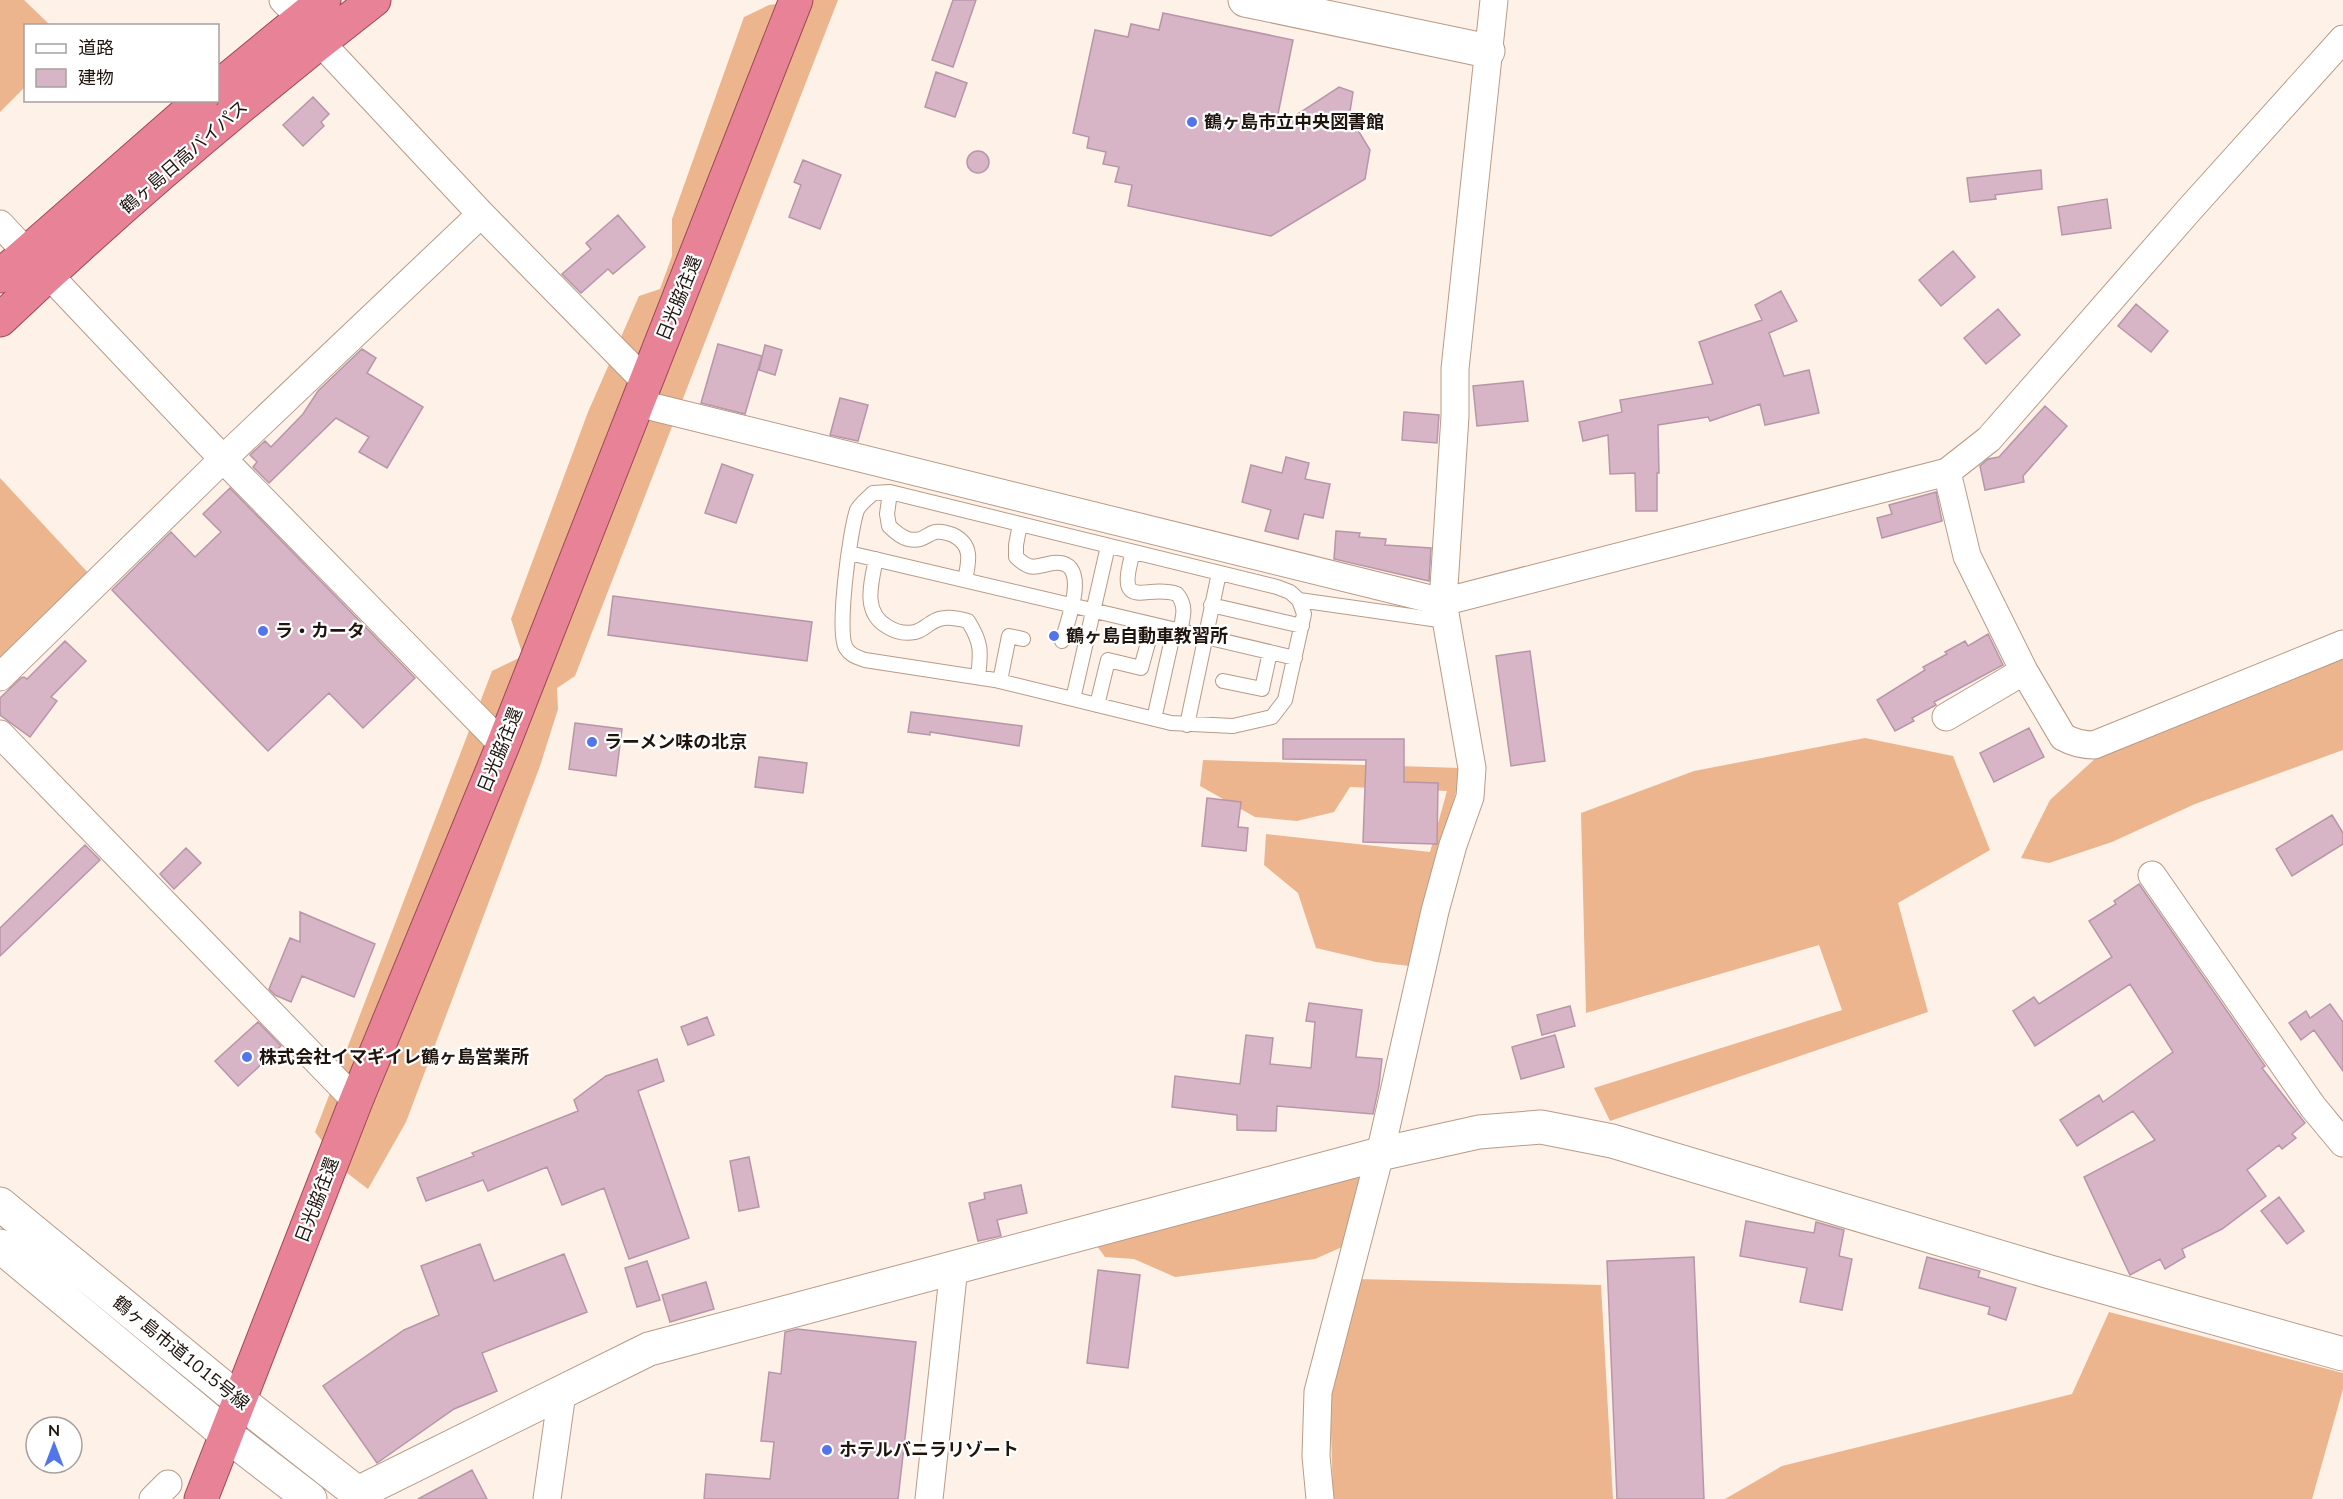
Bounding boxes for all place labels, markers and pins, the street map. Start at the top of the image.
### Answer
place label: 鶴ヶ島市立中央図書館 [1204,110,1384,133]
marker: 鶴ヶ島市立中央図書館 [1185,115,1199,129]
place label: ラ・カータ [275,619,365,642]
marker: ラ・カータ [256,624,270,638]
place label: 鶴ヶ島自動車教習所 [1066,624,1228,647]
marker: 鶴ヶ島自動車教習所 [1047,629,1061,643]
place label: ラーメン味の北京 [604,730,747,753]
marker: ラーメン味の北京 [585,735,599,749]
place label: 株式会社イマギイレ鶴ヶ島営業所 [259,1045,529,1068]
marker: 株式会社イマギイレ鶴ヶ島営業所 [240,1050,254,1064]
place label: ホテルバニラリゾート [839,1438,1019,1461]
marker: ホテルバニラリゾート [820,1443,834,1457]

